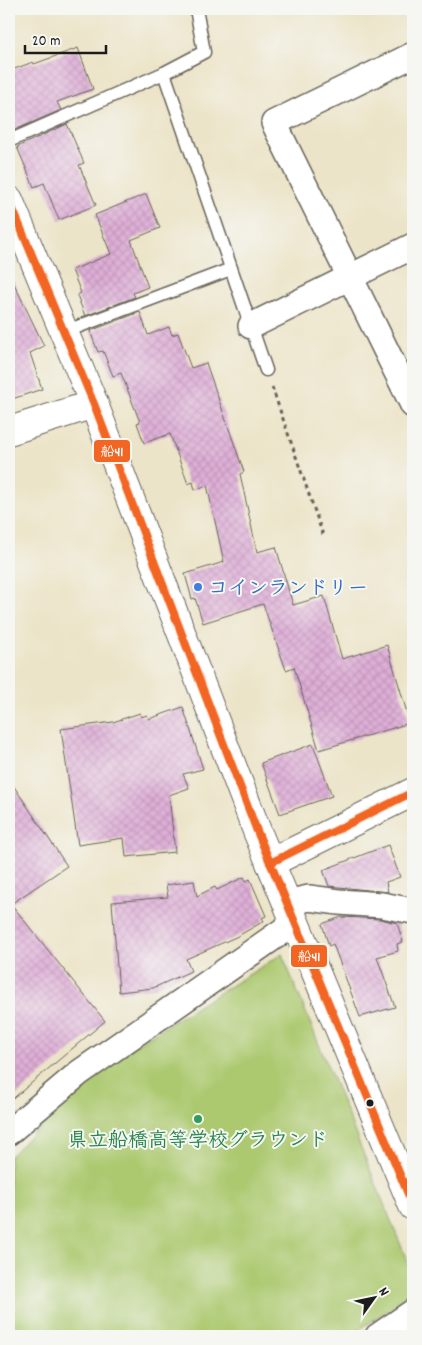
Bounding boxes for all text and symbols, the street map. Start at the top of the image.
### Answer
scale bar [25,22,106,54]
text: 20 m [32,31,60,53]
line badge: 船41 [93,439,131,463]
text: 船41 [101,443,123,463]
place label: コインランドリー [208,576,368,604]
marker: コインランドリー [192,581,204,593]
line badge: 船41 [290,944,328,968]
text: 船41 [298,948,320,968]
unlabelled marker [365,1098,375,1108]
marker: 県立船橋高等学校グラウンド [192,1113,204,1125]
place label: 県立船橋高等学校グラウンド [68,1128,328,1156]
north arrow [350,1272,400,1322]
text: N [373,1284,394,1300]

